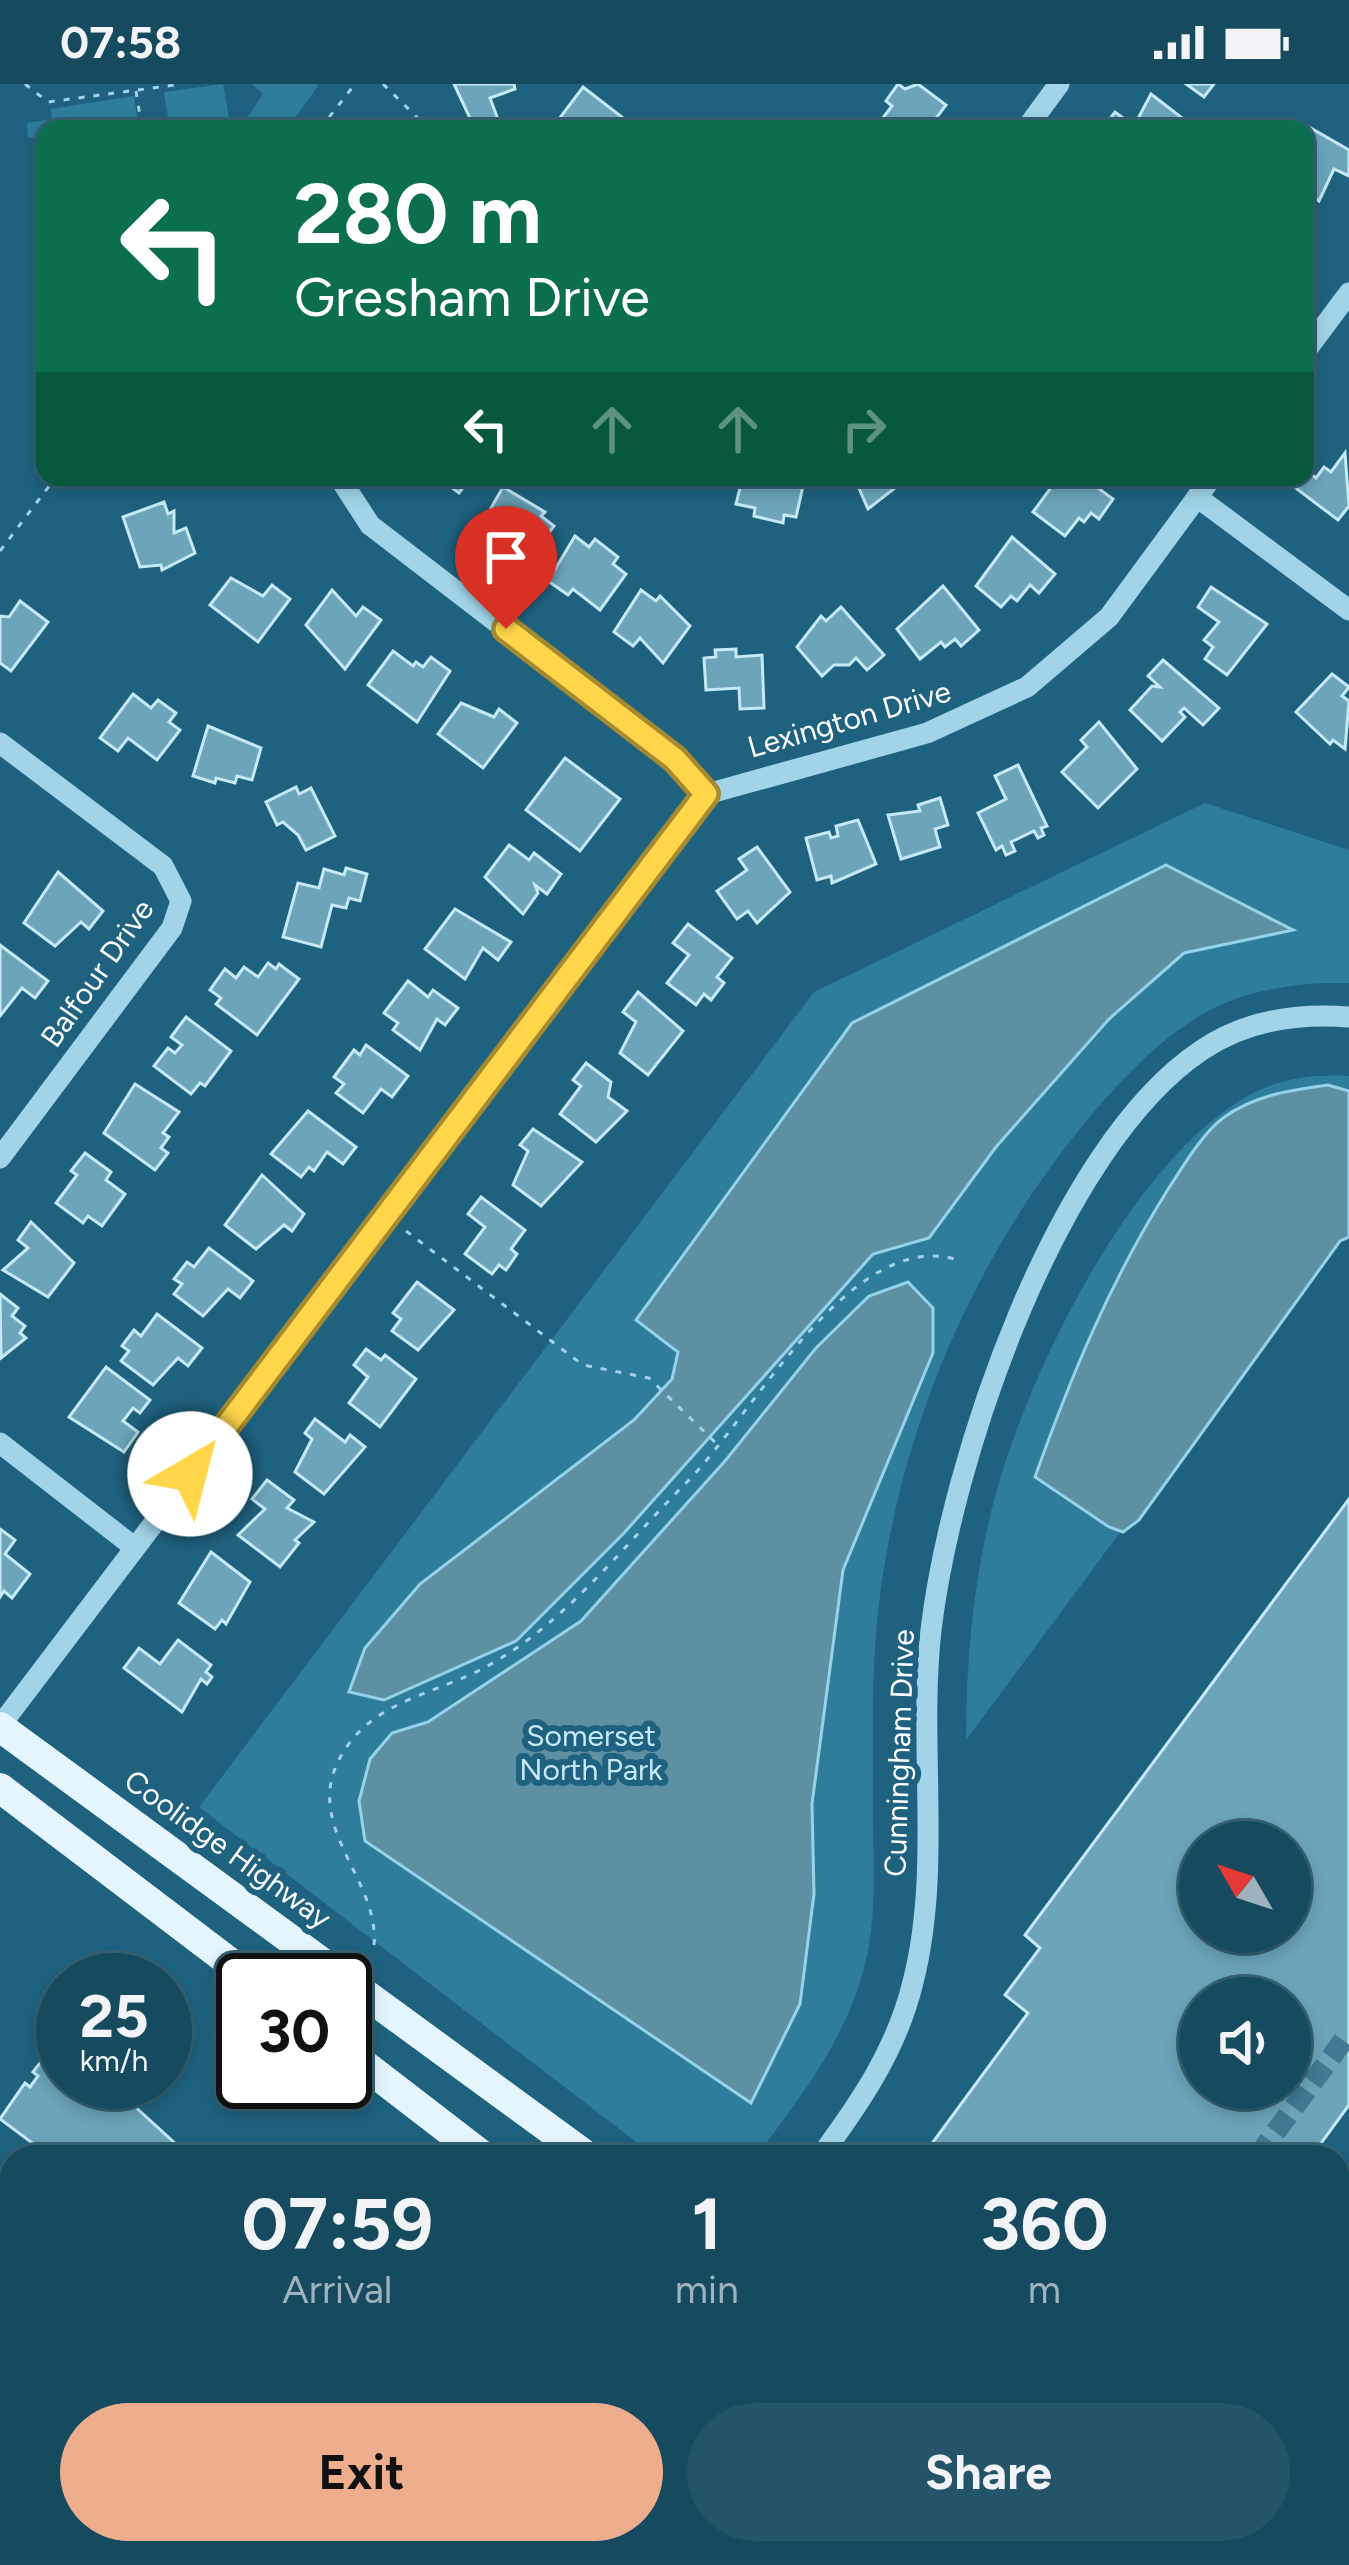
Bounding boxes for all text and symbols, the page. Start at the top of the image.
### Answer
text: 07:58 [60,15,181,69]
text: 280 m [294,163,542,264]
icon: left [96,168,252,324]
text: Gresham Drive [294,265,650,330]
icon: left [453,396,519,462]
icon: ahead [579,396,645,462]
icon: ahead [705,396,771,462]
icon: right [831,396,897,462]
pin [455,506,557,629]
icon: arrive [473,524,539,590]
street label: Lexington Drive [743,672,955,766]
street label: Balfour Drive [32,892,162,1054]
position arrow [127,1411,253,1537]
street label: Cunningham Drive [876,1629,922,1877]
park label: Somerset North Park [519,1717,663,1788]
street label: Coolidge Highway [117,1762,339,1937]
north arrow [1179,1821,1311,1953]
map controls [1179,1821,1311,2109]
speed limit sign: 30 [216,1953,372,2109]
button: sound [1179,1977,1311,2109]
text: 25 [79,1980,149,2052]
text: km/h [80,2042,148,2079]
text: 07:59 [241,2181,433,2267]
text: 1 [692,2181,722,2267]
text: 360 [980,2181,1109,2267]
text: Arrival [282,2266,392,2313]
text: min [675,2266,739,2313]
text: m [1028,2266,1061,2313]
button: Exit [60,2403,663,2541]
button: Share [687,2403,1290,2541]

